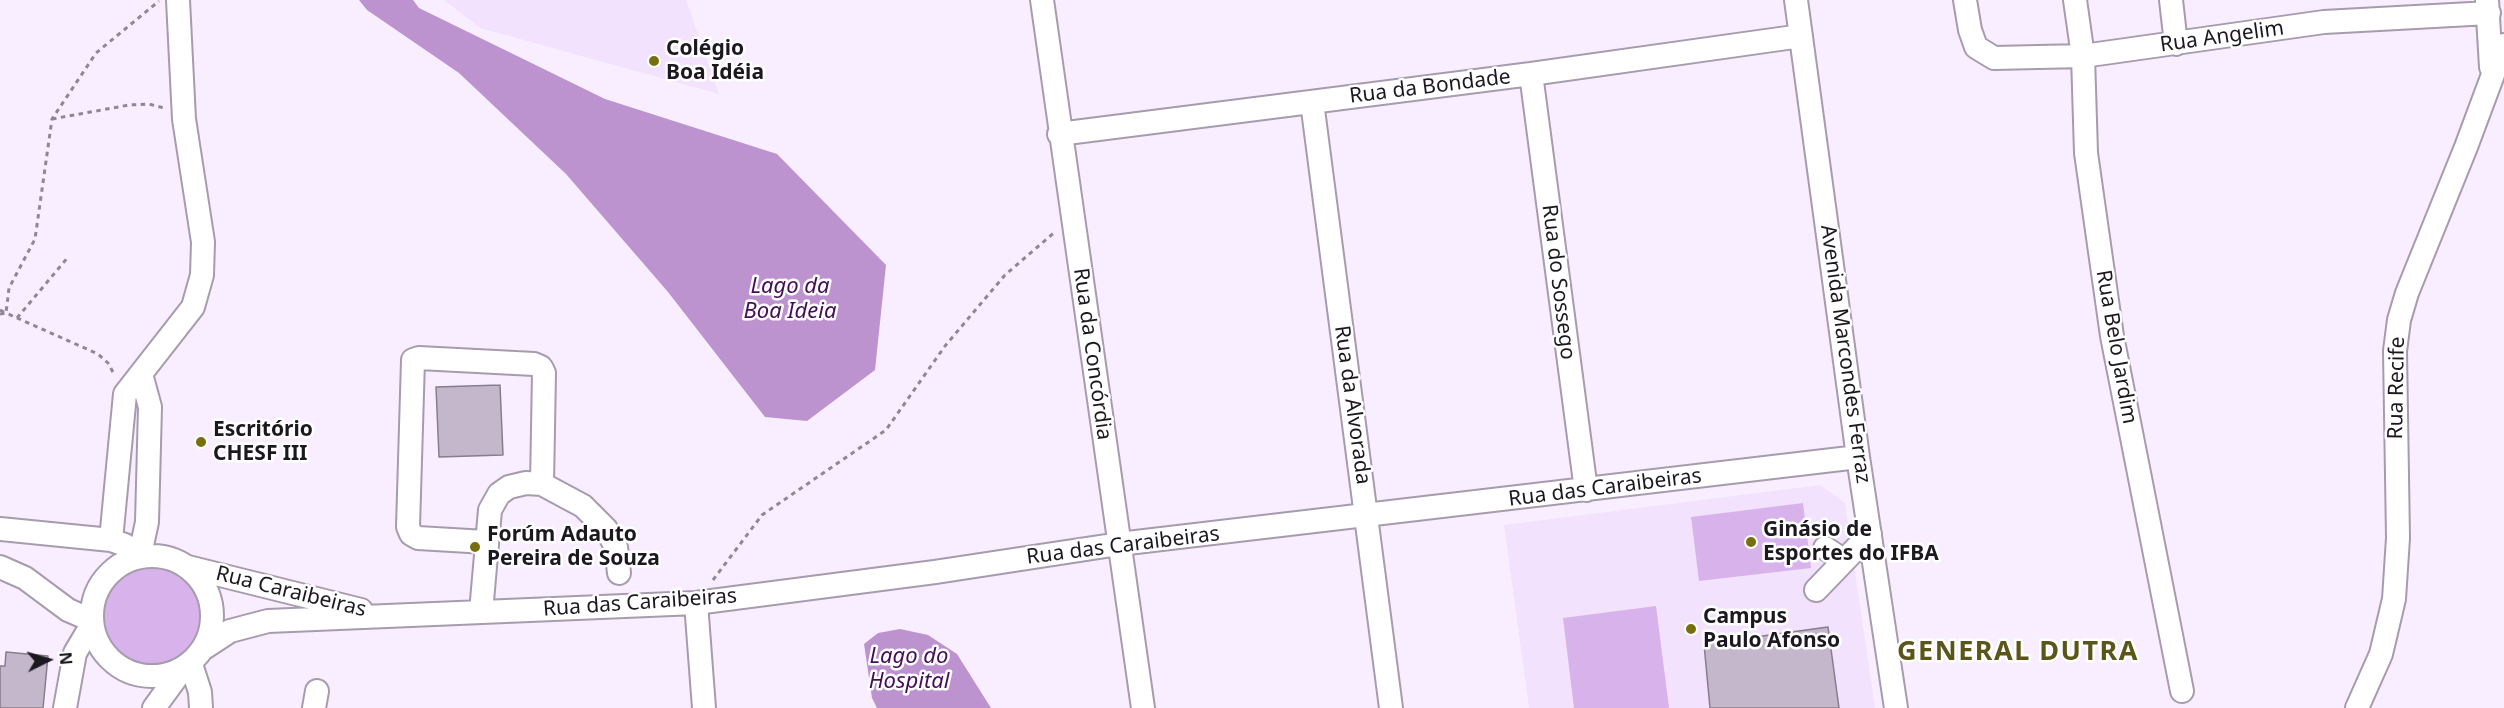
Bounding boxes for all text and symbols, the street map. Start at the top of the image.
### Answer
street label: Rua Angelim [2158,16,2286,58]
place label: Colégio Boa Idéia [666,36,764,86]
marker: Colégio Boa Idéia [647,54,661,68]
street label: Rua da Bondade [1348,65,1512,109]
street label: Rua do Sossego [1536,203,1580,361]
street label: Avenida Marcondes Ferraz [1814,223,1876,485]
street label: Rua da Concórdia [1067,266,1117,442]
street label: Rua Belo Jardim [2090,268,2142,426]
water label: Lago da Boa Ideia [744,274,836,326]
street label: Rua da Alvorada [1328,324,1376,486]
street label: Rua Recife [2384,336,2410,440]
place label: Escritório CHESF III [213,417,313,467]
marker: Escritório CHESF III [194,435,208,449]
street label: Rua das Caraibeiras [1507,464,1703,512]
place label: Ginásio de Esportes do IFBA [1763,517,1939,567]
place label: Forúm Adauto Pereira de Souza [487,522,660,572]
street label: Rua das Caraibeiras [1025,522,1221,570]
marker: Ginásio de Esportes do IFBA [1744,535,1758,549]
marker: Forúm Adauto Pereira de Souza [468,540,482,554]
street label: Rua Caraibeiras [213,561,369,623]
street label: Rua das Caraibeiras [542,584,738,622]
place label: Campus Paulo Afonso [1703,604,1840,654]
marker: Campus Paulo Afonso [1684,622,1698,636]
north arrow [18,630,78,690]
district label: GENERAL DUTRA [1897,636,2139,668]
water label: Lago do Hospital [869,644,949,696]
text: N [54,651,77,666]

